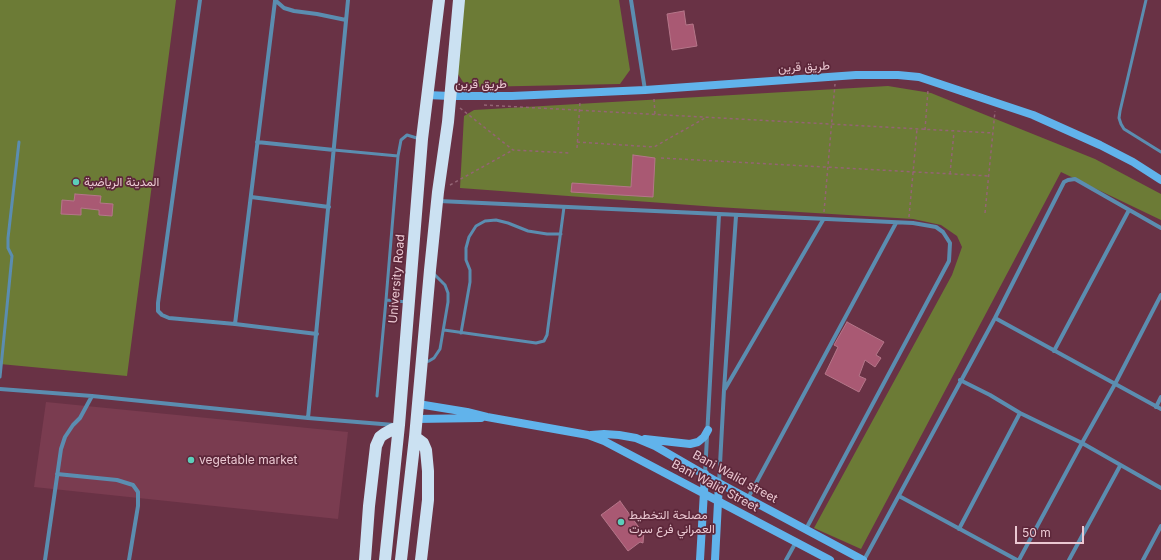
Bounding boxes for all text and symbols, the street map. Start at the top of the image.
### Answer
street label: طريق قرين [778,58,830,76]
street label: طريق قرين [455,77,507,91]
place label: المدينة الرياضية [84,175,159,189]
marker: المدينة الرياضية [71,177,81,187]
street label: University Road [386,234,408,324]
street label: Bani Walid street [690,448,780,506]
place label: vegetable market [199,453,297,467]
marker: vegetable market [186,455,196,465]
street label: Bani Walid Street [669,457,761,515]
place label: مصلحة التخطيط العمراني فرع سرت [629,508,715,536]
marker: مصلحة التخطيط العمراني فرع سرت [616,517,626,527]
scale bar [1017,518,1086,544]
text: 50 m [1022,525,1051,540]

